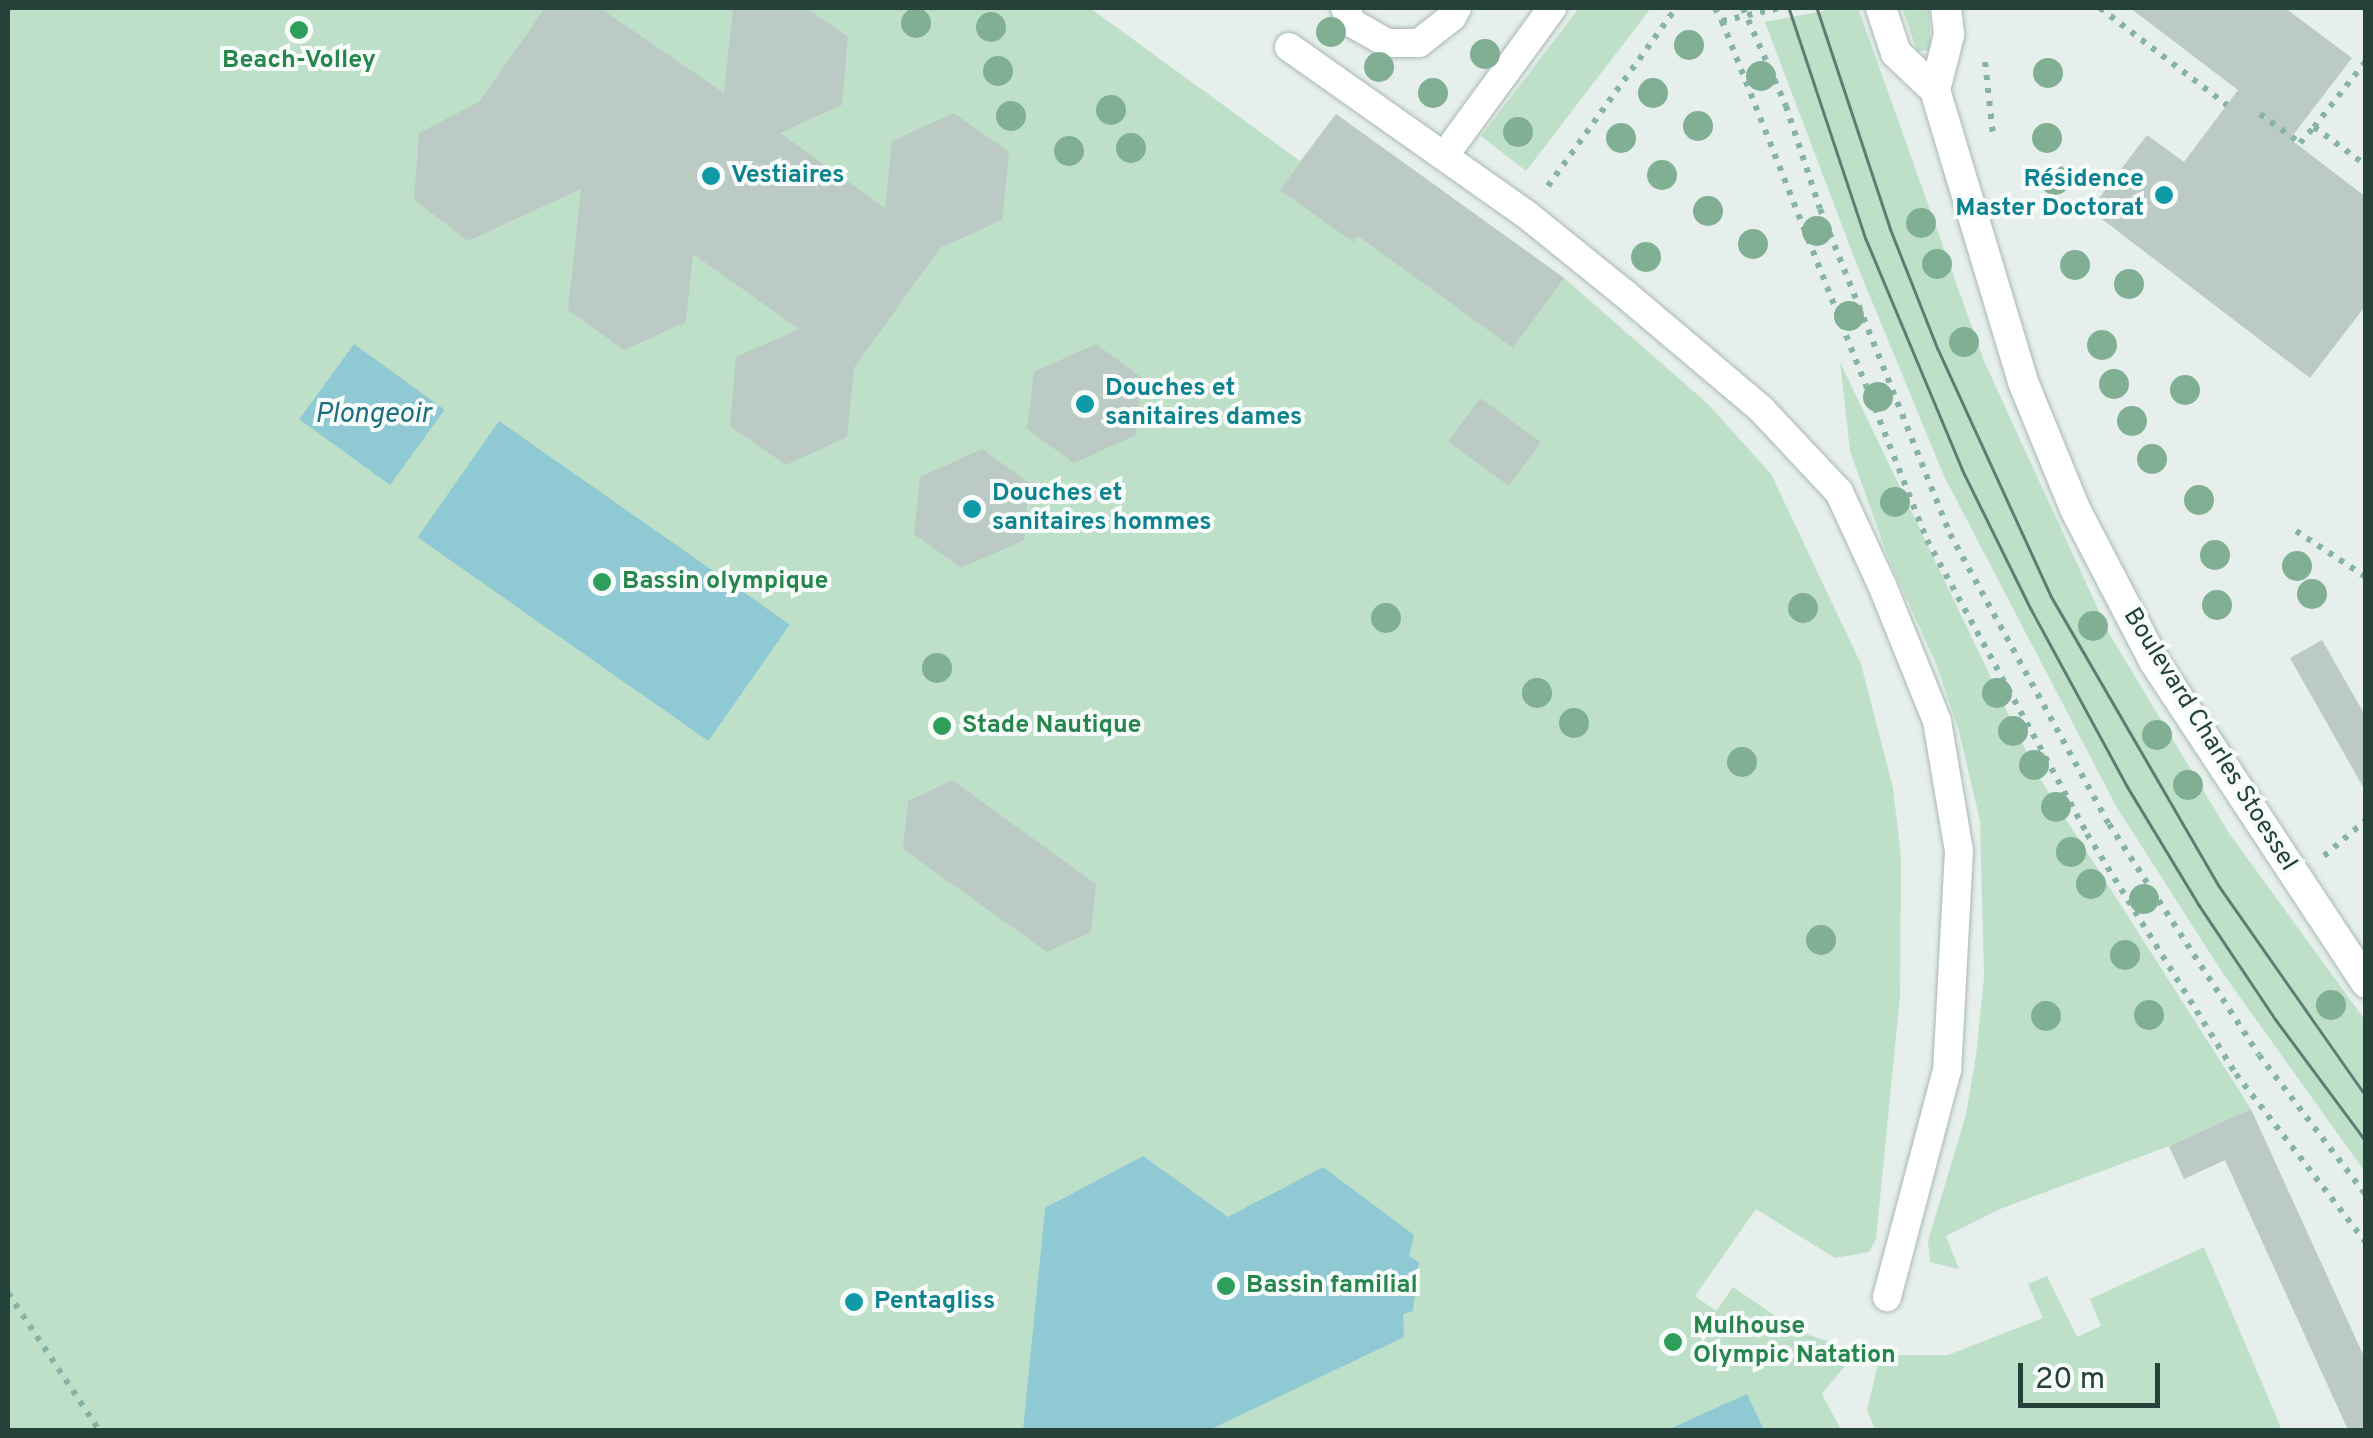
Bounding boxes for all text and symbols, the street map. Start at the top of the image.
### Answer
marker: Beach-Volley [288,19,310,41]
place label: Beach-Volley [222,46,376,76]
place label: Vestiaires [731,161,845,191]
marker: Vestiaires [700,165,722,187]
place label: Résidence Master Doctorat [1955,166,2144,225]
marker: Résidence Master Doctorat [2153,184,2175,206]
place label: Douches et sanitaires dames [1105,375,1302,434]
marker: Douches et sanitaires dames [1074,393,1096,415]
water label: Plongeoir [315,398,431,432]
place label: Douches et sanitaires hommes [992,480,1212,539]
marker: Douches et sanitaires hommes [961,498,983,520]
place label: Bassin olympique [622,567,828,597]
marker: Bassin olympique [591,571,613,593]
street label: Boulevard Charles Stoessel [2116,603,2302,877]
place label: Stade Nautique [962,711,1141,741]
marker: Stade Nautique [931,715,953,737]
place label: Bassin familial [1246,1271,1418,1301]
marker: Bassin familial [1215,1275,1237,1297]
place label: Pentagliss [874,1287,995,1317]
marker: Pentagliss [843,1291,865,1313]
place label: Mulhouse Olympic Natation [1693,1313,1896,1372]
marker: Mulhouse Olympic Natation [1662,1331,1684,1353]
scale bar [2023,1343,2166,1405]
text: 20 m [2035,1362,2105,1399]

